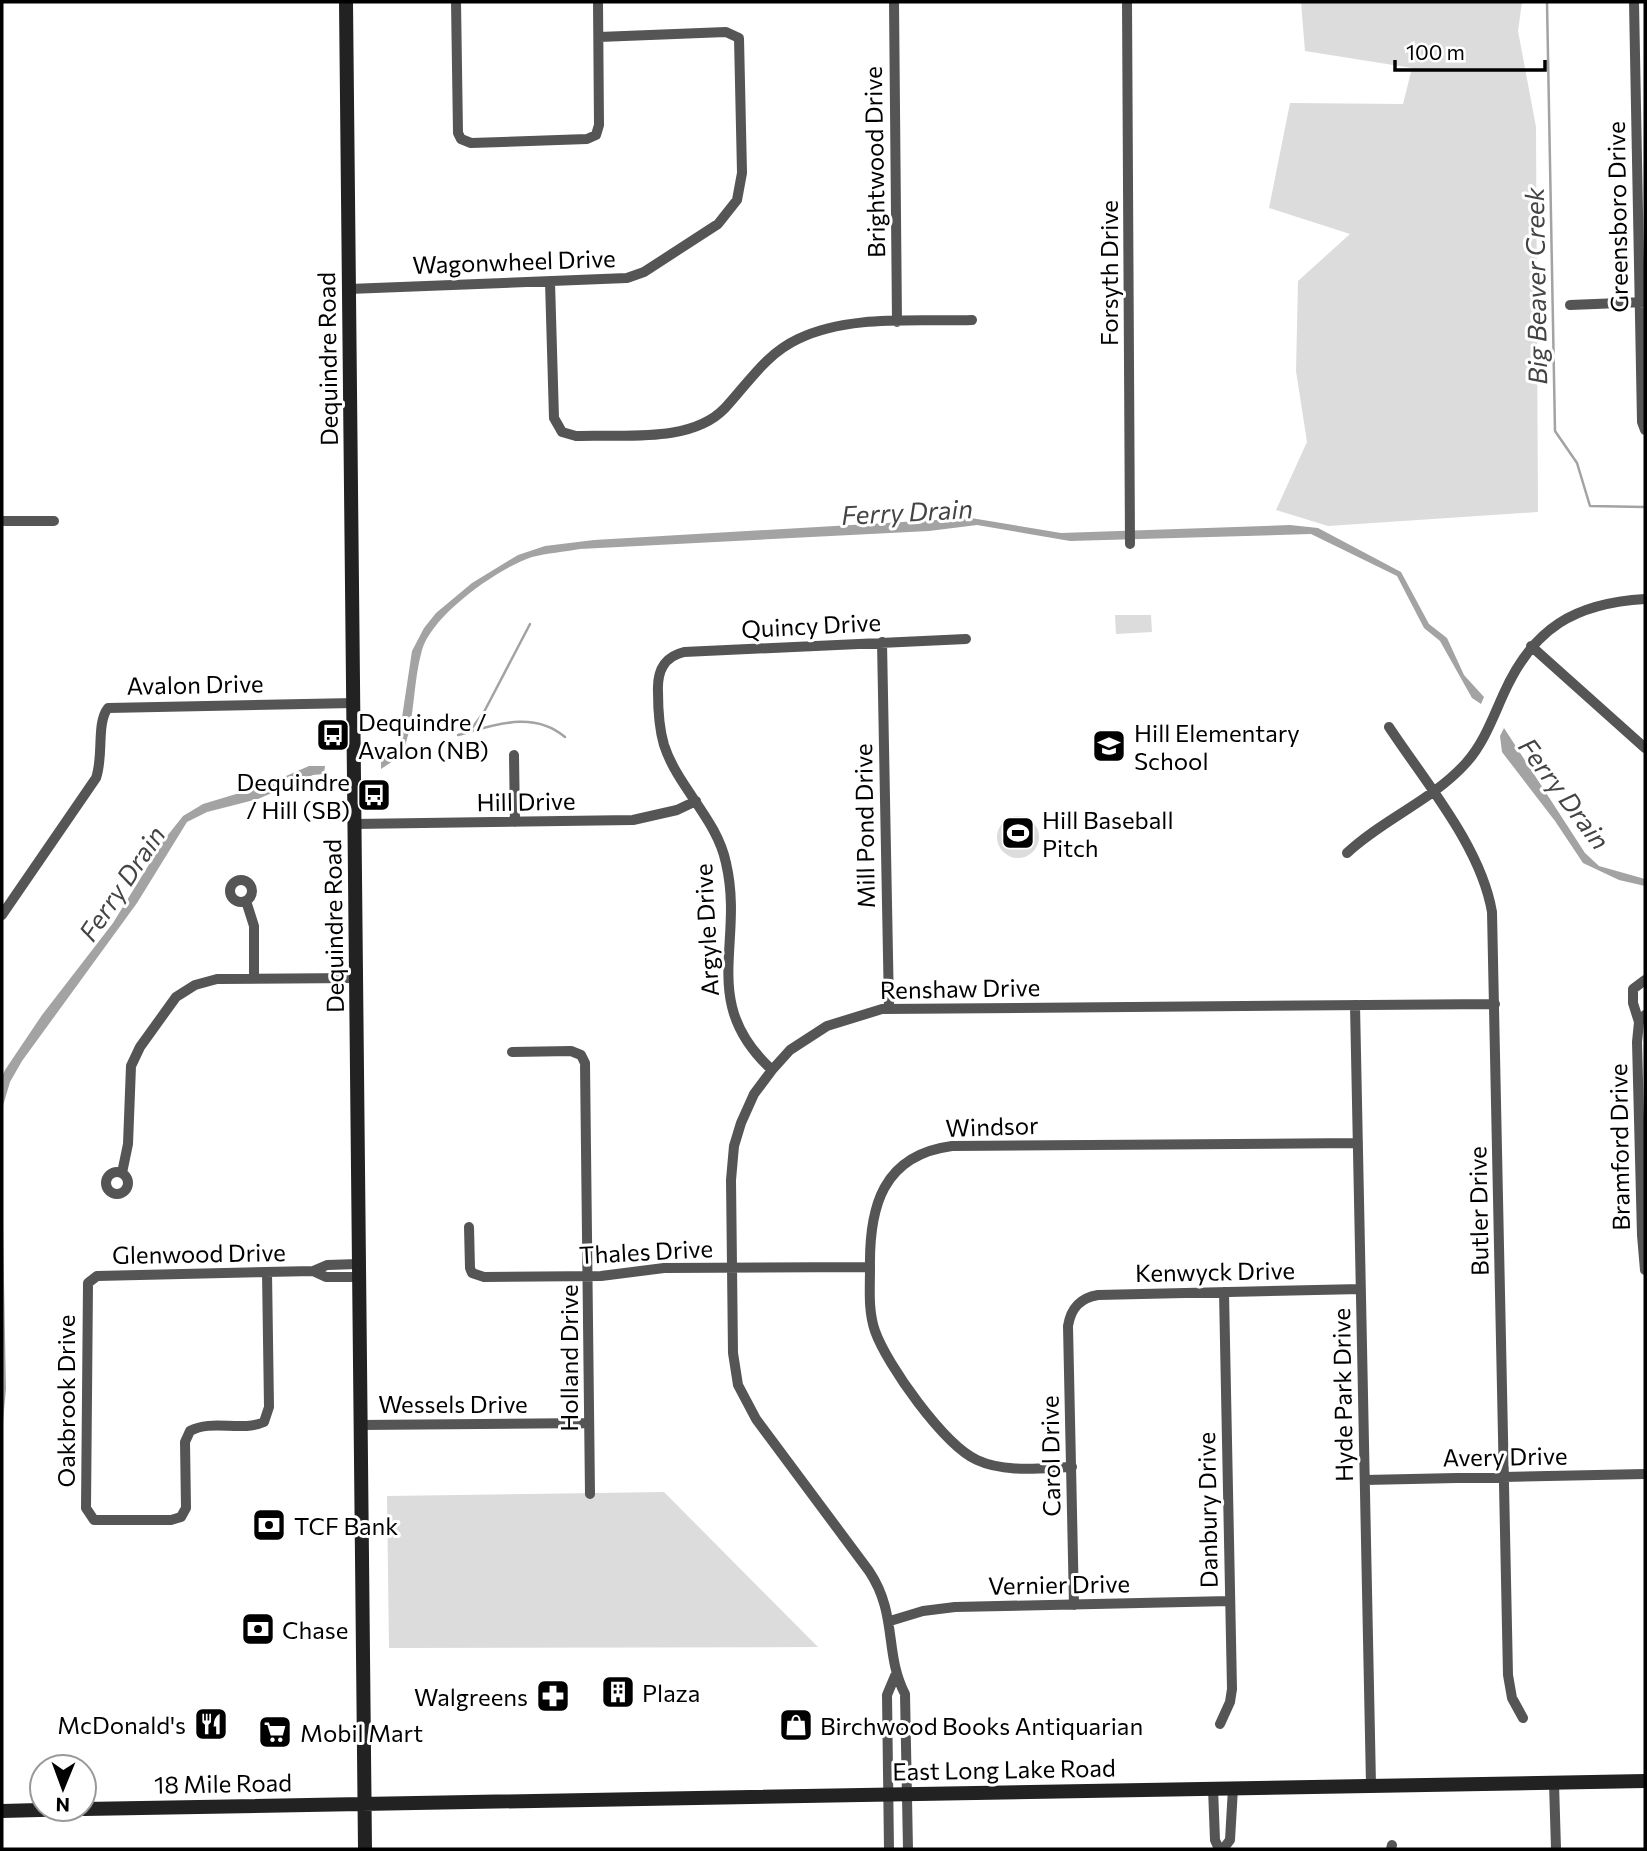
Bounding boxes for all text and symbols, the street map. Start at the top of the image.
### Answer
scale bar [1395,28,1546,72]
text: 100 m [1406,39,1465,64]
street label: Brightwood Drive [858,66,890,258]
street label: Greensboro Drive [1601,121,1633,313]
water label: Big Beaver Creek [1518,186,1552,385]
street label: Forsyth Drive [1094,200,1123,346]
street label: Wagonwheel Drive [412,243,616,279]
street label: Dequindre Road [311,272,343,446]
water label: Ferry Drain [840,492,974,530]
street label: Quincy Drive [740,607,882,643]
street label: Avalon Drive [126,668,264,700]
place label: Dequindre / Avalon (NB) [358,707,489,764]
bus stop icon: Dequindre / Avalon (NB) [314,716,352,754]
place label: Hill Elementary School [1134,718,1300,775]
school or university icon: Hill Elementary School [1090,727,1128,765]
water label: Ferry Drain [1513,731,1617,855]
street label: Mill Pond Drive [848,743,880,909]
place label: Dequindre / Hill (SB) [237,767,350,824]
bus stop icon: Dequindre / Hill (SB) [355,776,393,814]
street label: Hill Drive [476,786,576,816]
place label: Hill Baseball Pitch [1042,805,1174,862]
sports icon: Hill Baseball Pitch [999,814,1037,852]
water label: Ferry Drain [71,820,171,946]
street label: Dequindre Road [317,839,349,1013]
street label: Argyle Drive [688,863,724,997]
street label: Renshaw Drive [880,972,1040,1004]
street label: Bramford Drive [1603,1063,1635,1231]
street label: Windsor [945,1110,1039,1142]
street label: Butler Drive [1462,1146,1494,1276]
street label: Thales Drive [578,1233,714,1269]
street label: Glenwood Drive [112,1237,286,1269]
street label: Kenwyck Drive [1135,1255,1295,1287]
street label: Holland Drive [554,1284,583,1432]
street label: Hyde Park Drive [1326,1308,1358,1482]
street label: Oakbrook Drive [51,1315,80,1487]
street label: Wessels Drive [378,1389,528,1418]
street label: Carol Drive [1034,1395,1066,1517]
street label: Danbury Drive [1191,1432,1223,1588]
street label: Avery Drive [1442,1440,1568,1472]
bank icon: TCF Bank [250,1506,288,1544]
place label: TCF Bank [294,1511,398,1540]
street label: Vernier Drive [988,1568,1130,1600]
bank icon: Chase [239,1610,277,1648]
place label: Chase [282,1615,348,1644]
building icon: Plaza [599,1673,637,1711]
pharmacy icon: Walgreens [534,1677,572,1715]
place label: Plaza [642,1678,700,1707]
place label: Walgreens [414,1682,528,1711]
restaurant icon: McDonald's [192,1705,230,1743]
shop icon: Birchwood Books Antiquarian [777,1706,815,1744]
place label: McDonald's [57,1710,186,1739]
place label: Birchwood Books Antiquarian [820,1711,1143,1740]
supermarket icon: Mobil Mart [256,1713,294,1751]
place label: Mobil Mart [300,1718,423,1747]
north arrow [28,1753,98,1823]
street label: East Long Lake Road [892,1753,1116,1785]
street label: 18 Mile Road [154,1767,292,1799]
text: N [55,1794,70,1817]

